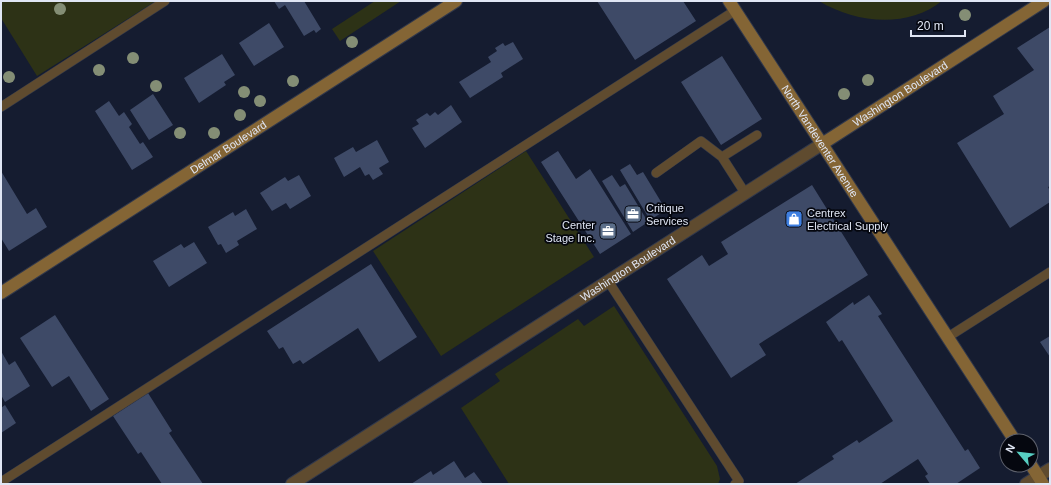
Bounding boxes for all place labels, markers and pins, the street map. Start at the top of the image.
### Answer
place label: Critique Services [646,202,689,227]
office icon: Critique Services [623,204,643,224]
place label: Centrex Electrical Supply [807,207,889,232]
shop icon: Centrex Electrical Supply [784,209,804,229]
place label: Center Stage Inc. [545,219,595,244]
office icon: Center Stage Inc. [598,221,618,241]

